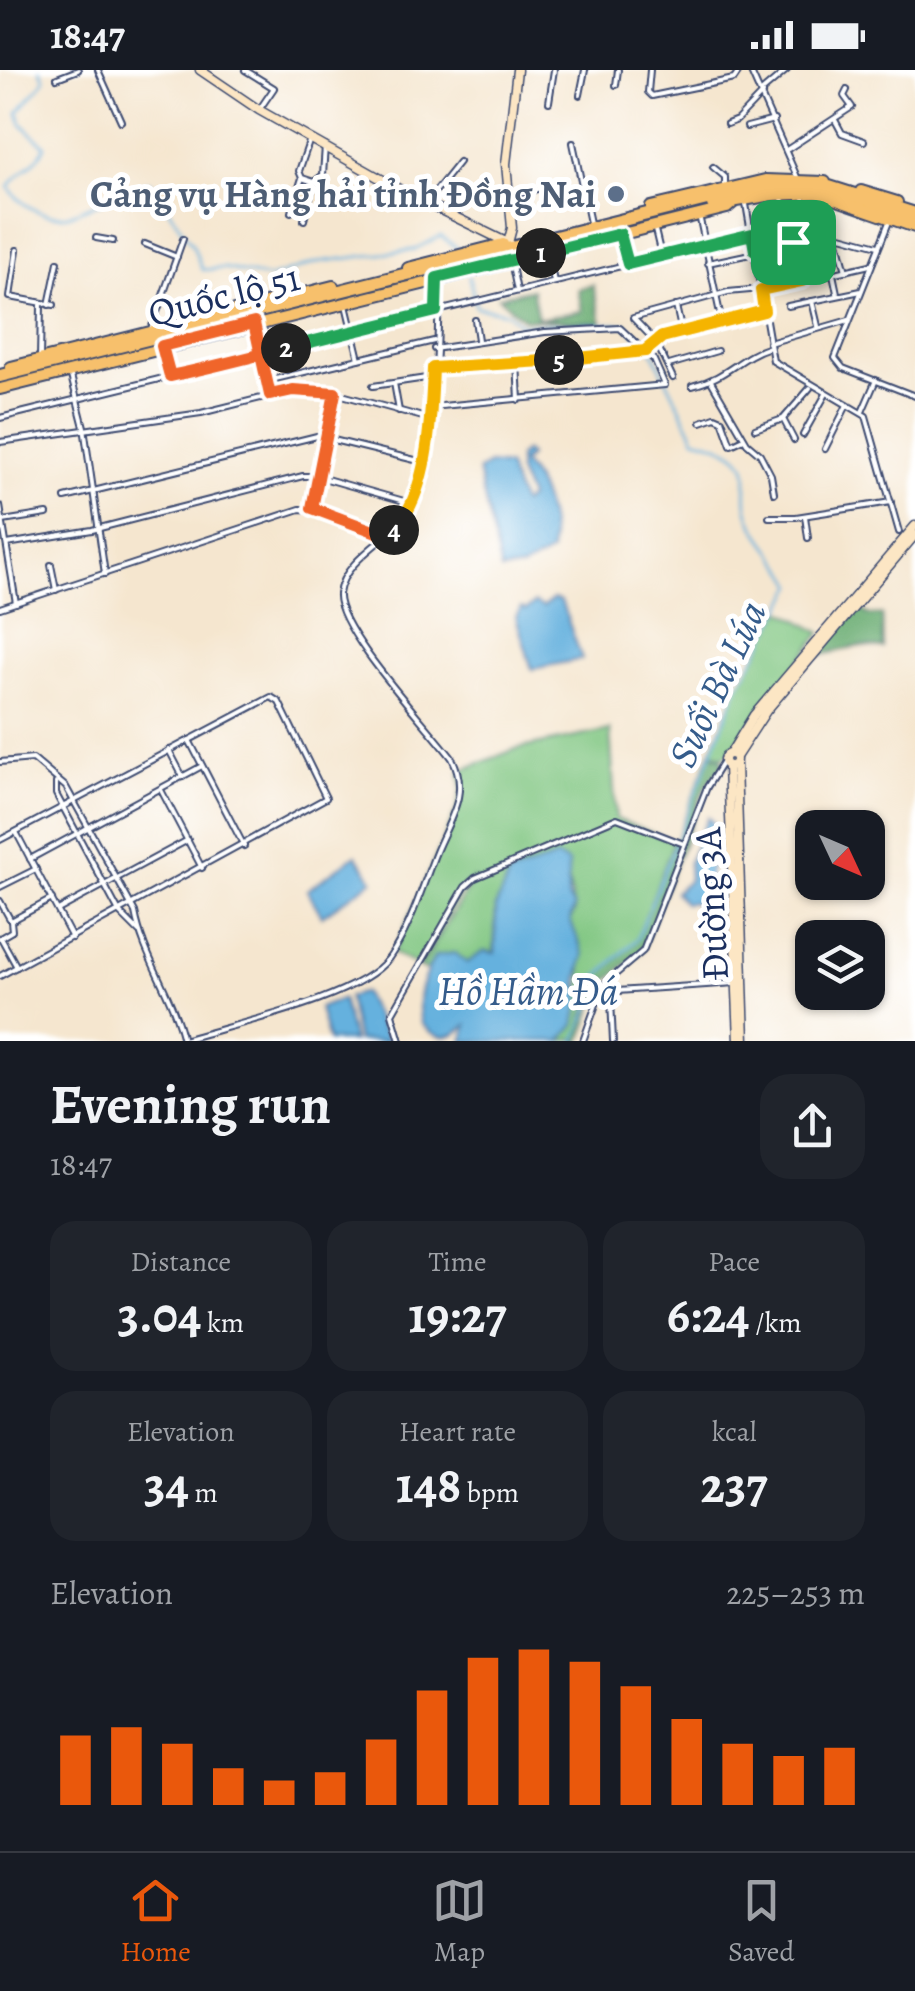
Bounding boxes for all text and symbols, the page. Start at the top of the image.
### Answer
text: 18:47 [50,9,125,61]
place label: Cảng vụ Hàng hải tỉnh Đồng Nai [90,168,596,220]
marker: Cảng vụ Hàng hải tỉnh Đồng Nai [605,183,627,205]
pin [751,200,836,285]
icon: arrive [766,215,821,270]
pin: 1 [516,228,566,278]
text: 1 [536,234,546,272]
street label: Quốc lộ 51 [143,251,305,339]
pin: 2 [261,323,311,373]
text: 2 [279,329,293,367]
pin: 5 [534,335,584,385]
text: 5 [553,341,565,379]
pin: 4 [369,505,419,555]
text: 4 [387,511,401,549]
water label: Suối Bà Lúa [655,592,779,776]
north arrow [795,810,885,900]
map controls [795,810,885,1010]
street label: Đường 3A [681,825,741,982]
button: layers [795,920,885,1010]
water label: Hồ Hầm Đá [438,964,618,1019]
text: Evening run [50,1067,331,1142]
button: share [760,1074,865,1179]
text: 18:47 [50,1142,112,1186]
text: Distance [131,1243,231,1281]
text: Time [428,1243,487,1281]
text: Pace [708,1243,760,1281]
text: 3.04 [117,1281,201,1349]
text: 19:27 [408,1281,507,1349]
text: 6:24 [667,1281,750,1349]
text: km [201,1304,244,1342]
text: /km [750,1304,802,1342]
text: Elevation [127,1413,235,1451]
text: Heart rate [399,1413,516,1451]
text: kcal [712,1413,757,1451]
text: 34 [144,1451,189,1519]
text: 148 [396,1451,461,1519]
text: 237 [701,1451,768,1519]
text: m [189,1474,218,1512]
text: bpm [461,1474,519,1512]
text: Elevation [50,1571,173,1615]
text: 225–253 m [726,1571,865,1615]
tab: Home [121,1873,191,1971]
tab: Map [432,1873,487,1971]
tab: Saved [728,1873,794,1971]

